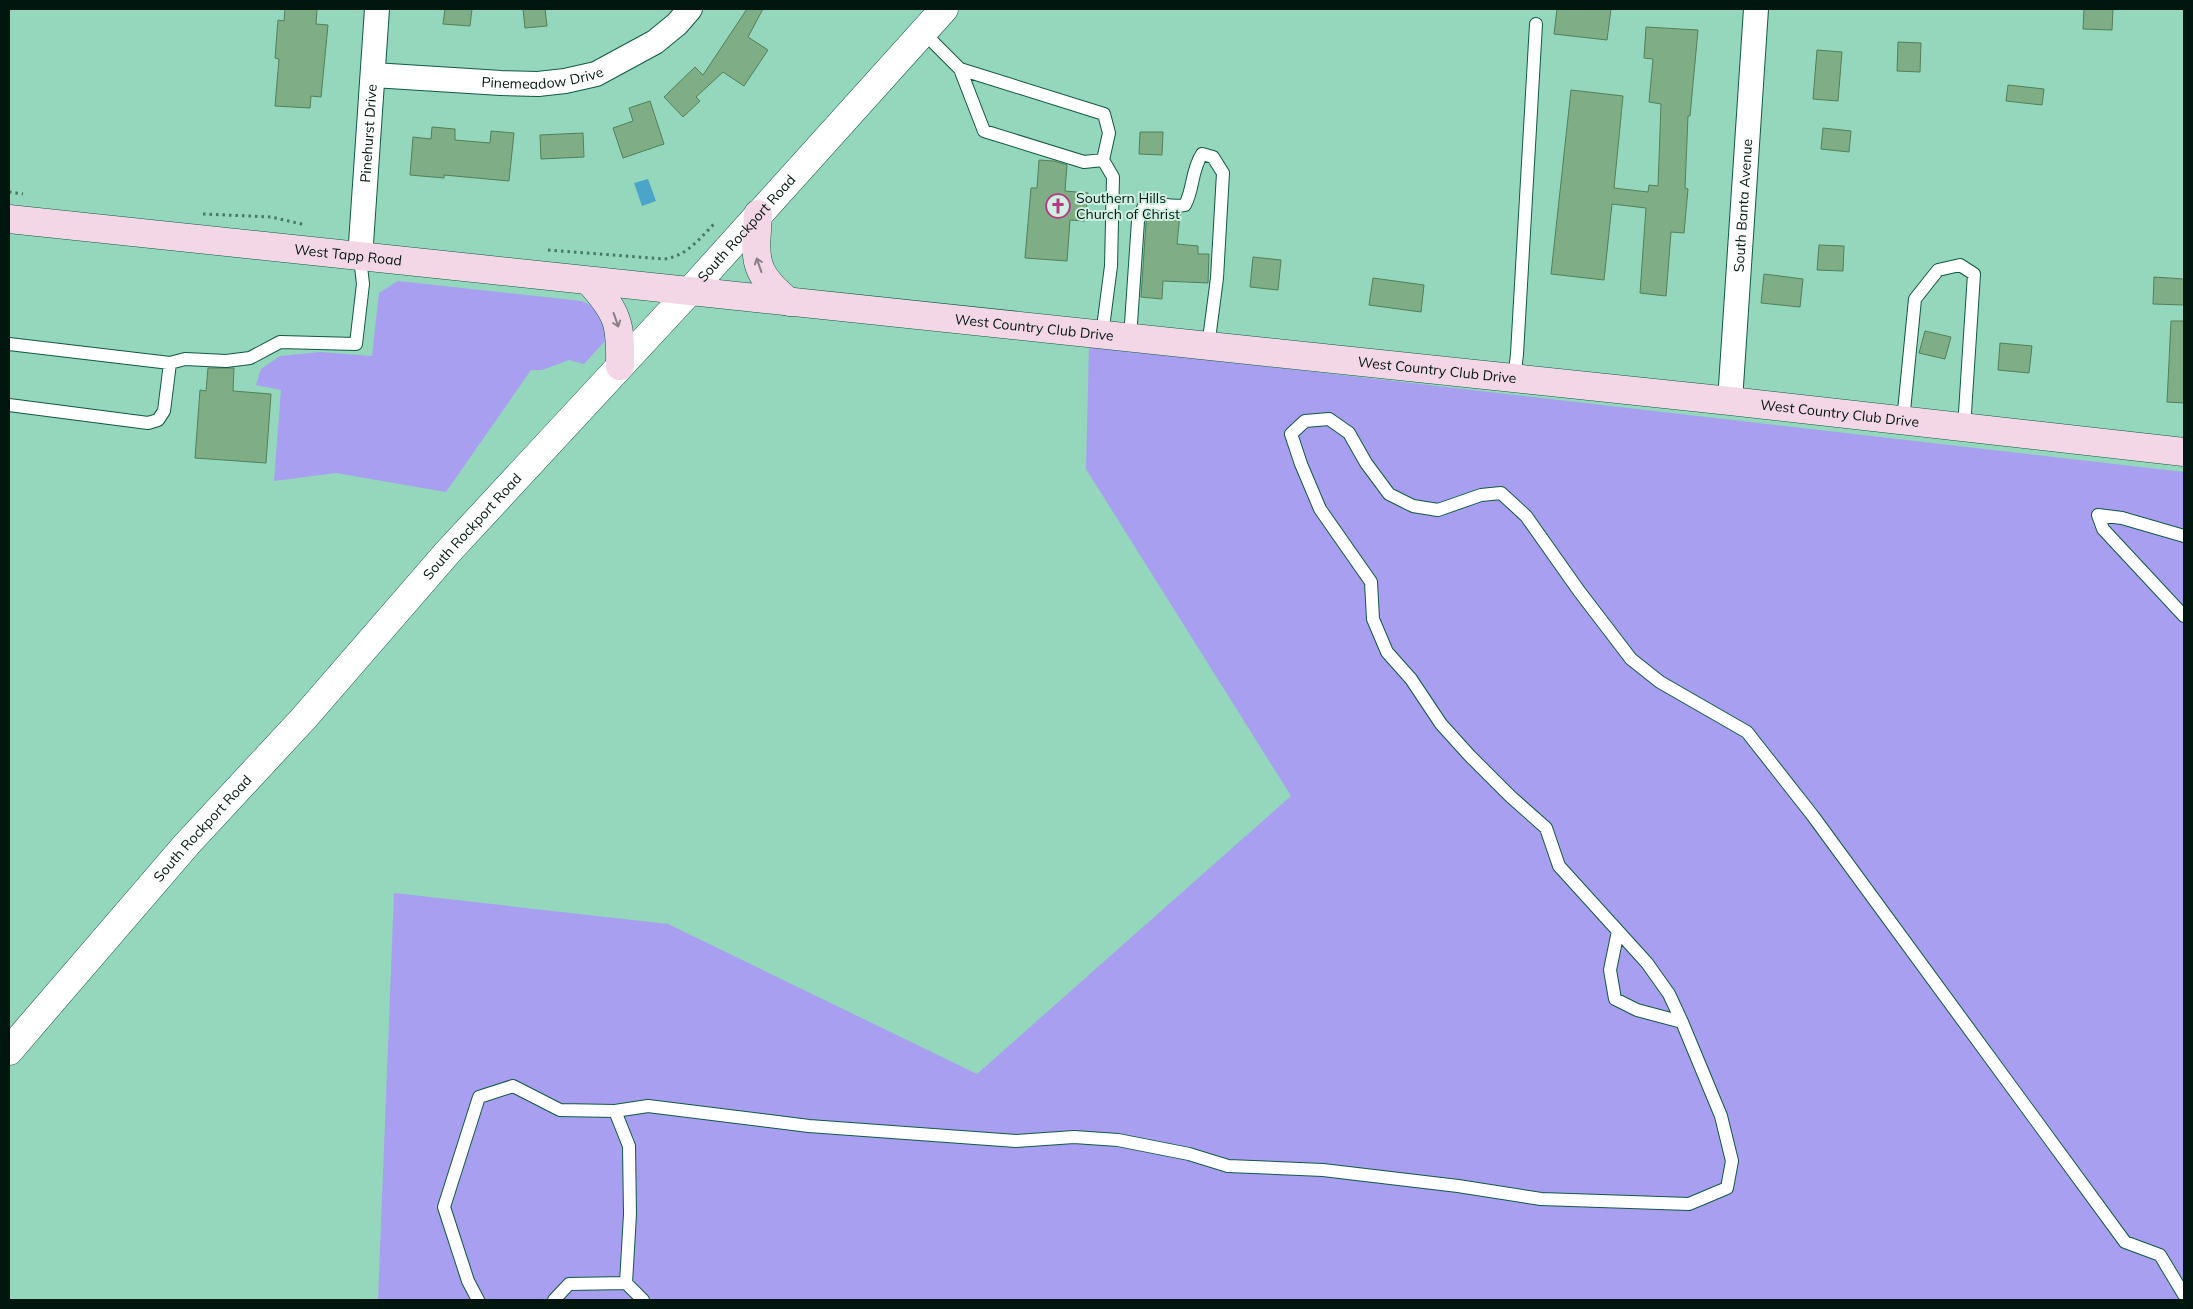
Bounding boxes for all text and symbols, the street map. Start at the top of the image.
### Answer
street label: Pinemeadow Drive [481,63,607,93]
street label: Pinehurst Drive [356,83,381,183]
street label: South Banta Avenue [1730,138,1756,273]
street label: South Rockport Road [694,171,799,286]
place label: Southern Hills Church of Christ [1076,189,1180,223]
church icon: Southern Hills Church of Christ [1045,193,1071,219]
street label: West Tapp Road [293,240,403,270]
one-way arrow [754,258,763,274]
street label: West Country Club Drive [954,310,1115,345]
one-way arrow [612,311,621,327]
street label: West Country Club Drive [1357,353,1517,387]
street label: West Country Club Drive [1759,395,1920,431]
street label: South Rockport Road [419,469,525,583]
street label: South Rockport Road [150,771,256,886]

